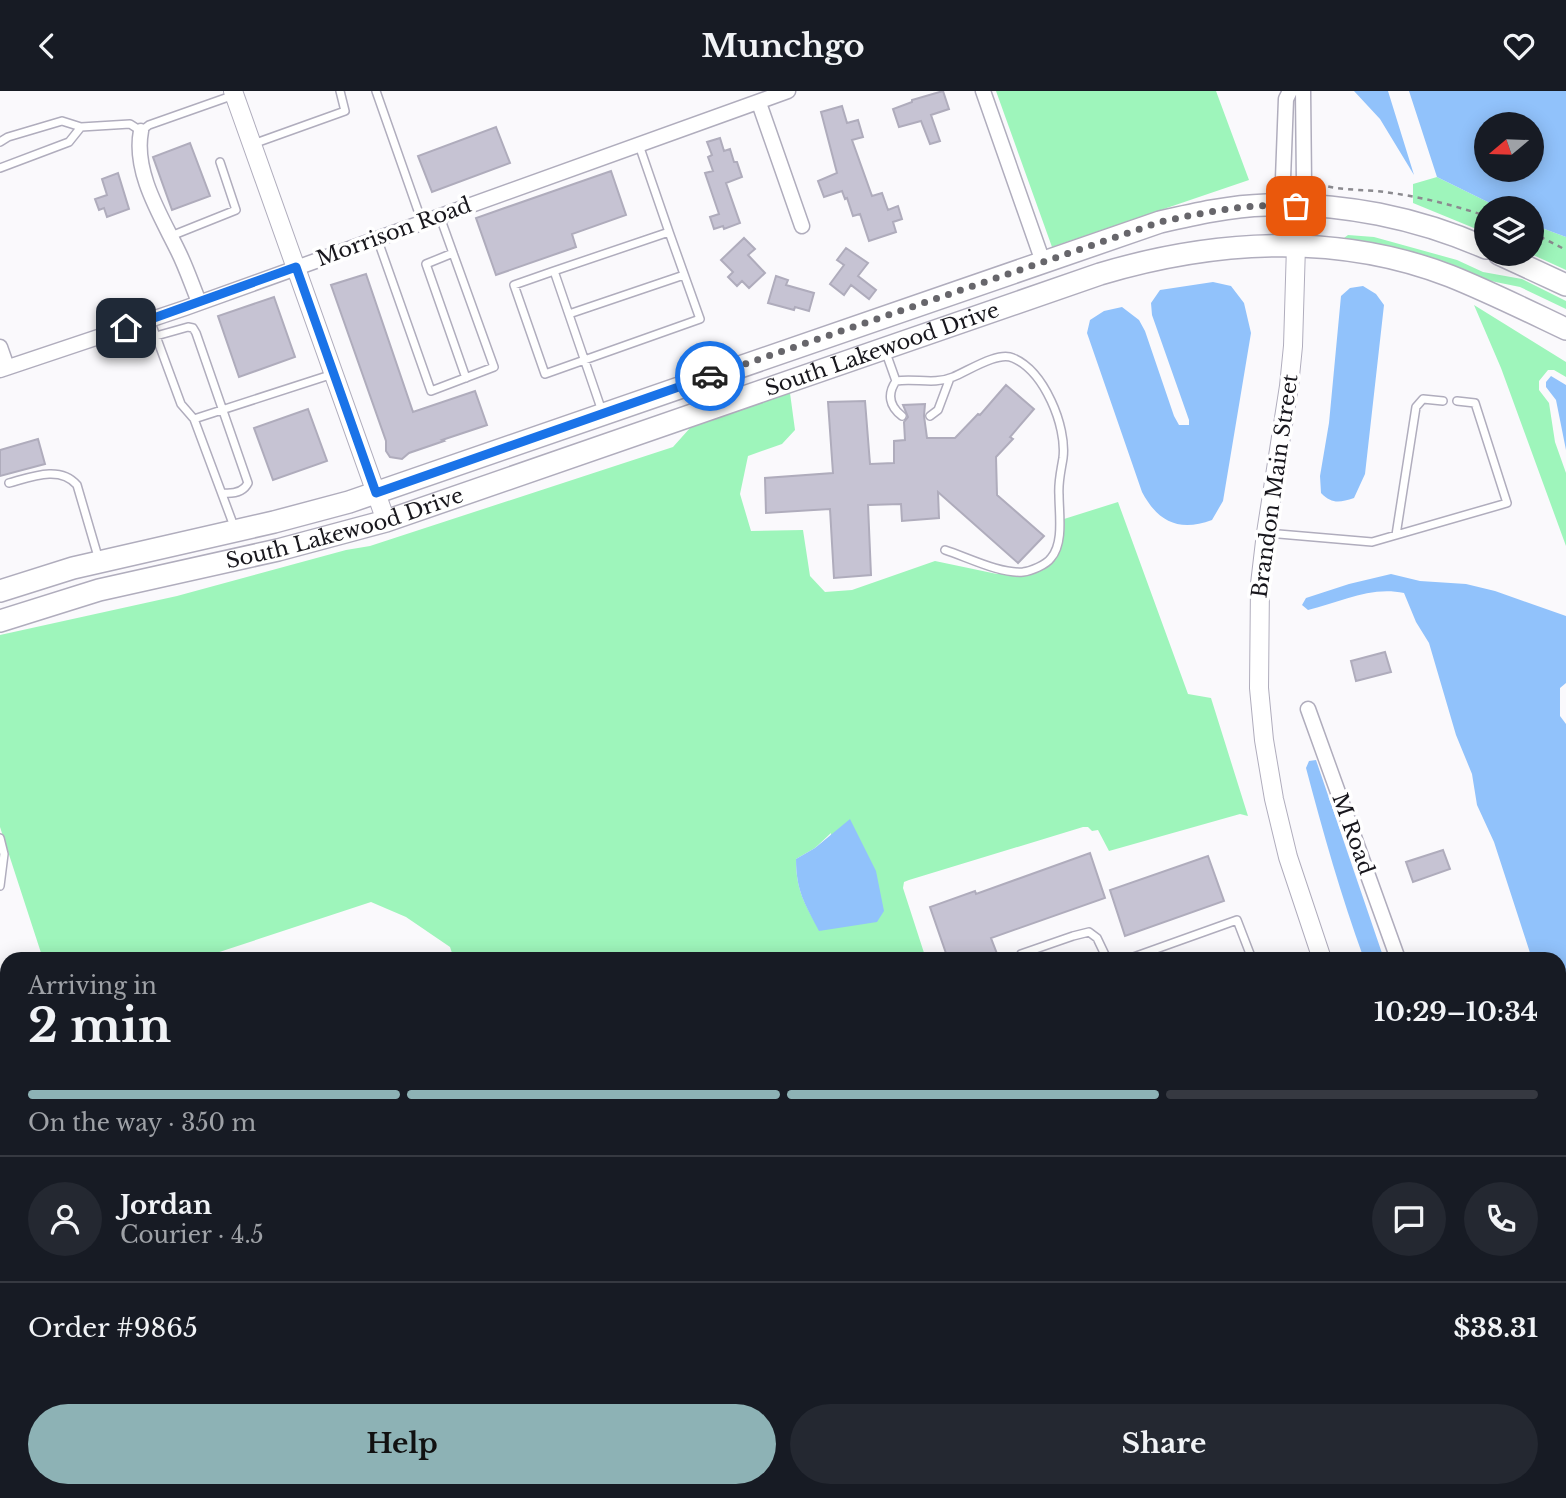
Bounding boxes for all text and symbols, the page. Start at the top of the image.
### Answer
text: Munchgo [701,26,865,66]
icon: back [28,27,66,65]
icon: heart [1500,27,1538,65]
north arrow [1474,112,1544,182]
map controls [1474,112,1544,266]
pin [1266,176,1326,236]
icon: bag [1277,187,1315,225]
street label: Morrison Road [313,192,475,272]
button: layers [1474,196,1544,266]
street label: South Lakewood Drive [762,297,1003,402]
pin [96,298,156,358]
icon: home [107,309,145,347]
courier [675,341,745,411]
icon: car [691,357,729,395]
street label: Brandon Main Street [1246,372,1304,600]
street label: South Lakewood Drive [223,482,467,574]
street label: M Road [1326,790,1380,878]
text: Arriving in [28,972,157,1000]
text: 10:29–10:34 [1374,996,1538,1028]
text: 2 min [28,997,171,1054]
text: On the way · 350 m [28,1109,256,1137]
button: person [28,1182,102,1256]
button: chat [1372,1182,1446,1256]
button: phone [1464,1182,1538,1256]
text: Jordan [120,1189,212,1221]
text: Courier · 4.5 [120,1221,264,1249]
text: Order #9865 [28,1312,198,1344]
text: $38.31 [1454,1312,1538,1344]
button: Help [28,1404,776,1484]
button: Share [790,1404,1538,1484]

